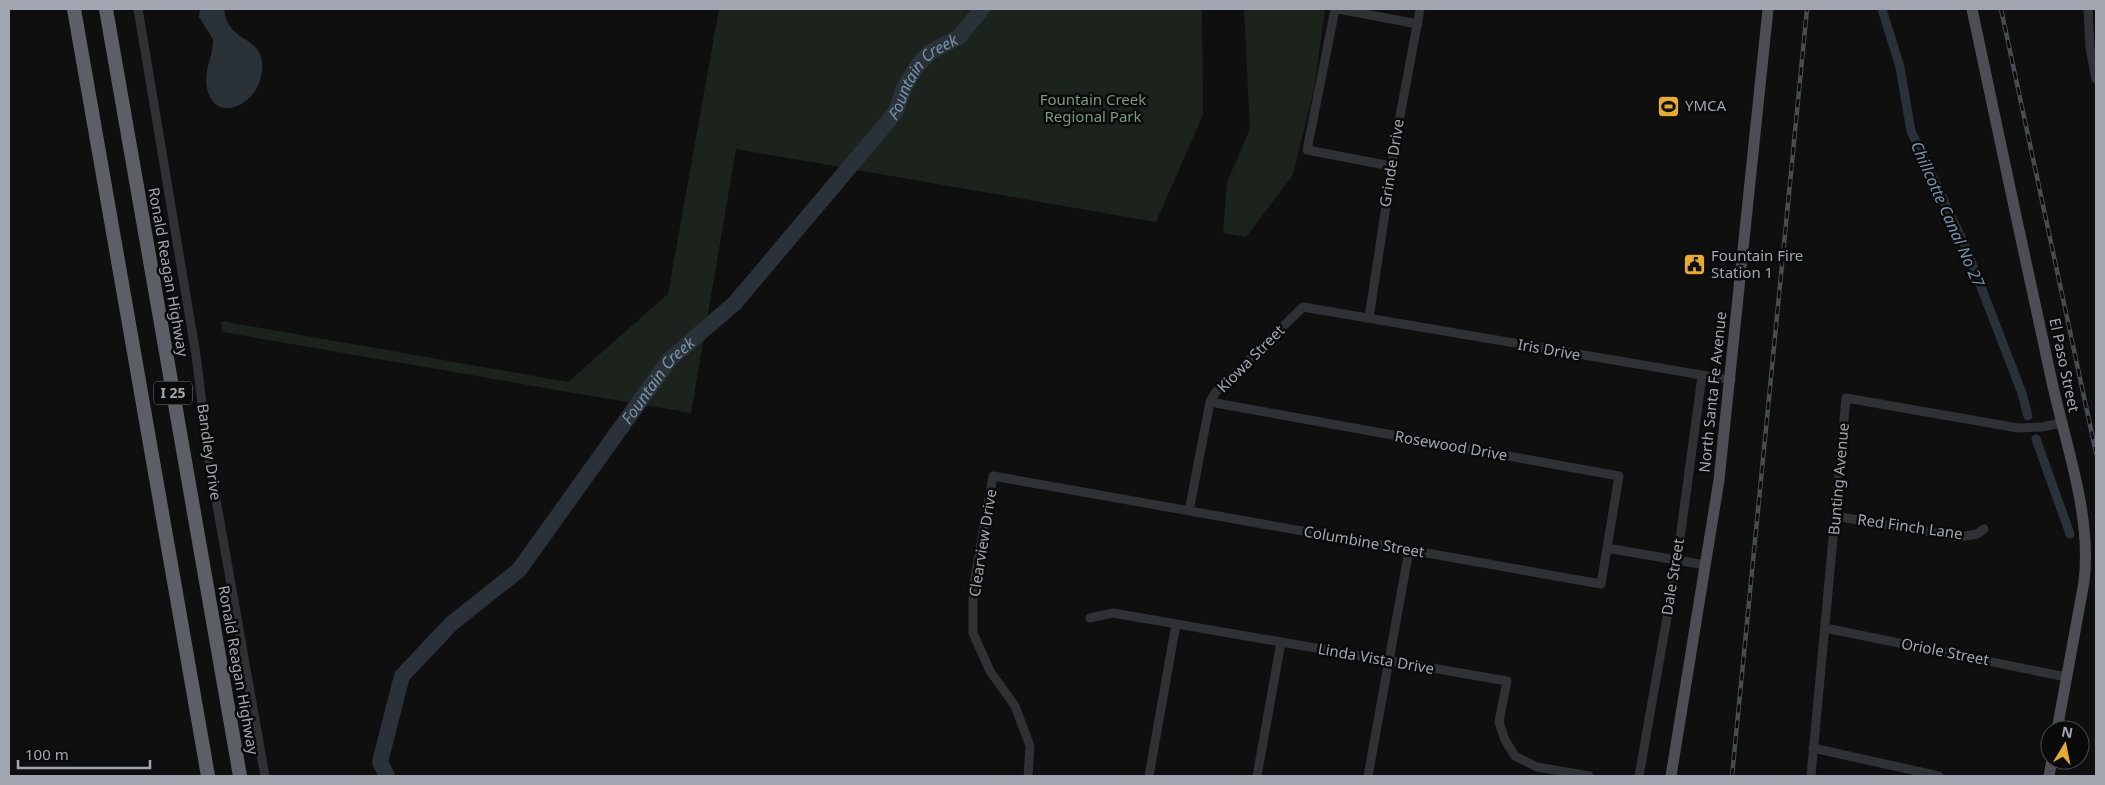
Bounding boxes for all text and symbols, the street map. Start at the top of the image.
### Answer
water label: Fountain Creek [883,28,962,124]
park label: Fountain Creek Regional Park [1040,89,1146,126]
sports icon: YMCA [1657,94,1681,118]
place label: YMCA [1685,95,1727,115]
street label: Grinde Drive [1374,117,1408,208]
water label: Chillcotte Canal No 27 [1906,138,1990,290]
street label: Ronald Reagan Highway [144,186,194,358]
place label: Fountain Fire Station 1 [1711,245,1803,282]
public building icon: Fountain Fire Station 1 [1683,253,1707,277]
street label: North Santa Fe Avenue [1694,310,1730,473]
street label: El Paso Street [2045,316,2085,414]
street label: Kiowa Street [1212,320,1289,396]
water label: Fountain Creek [616,331,700,428]
street label: Iris Drive [1516,334,1582,364]
road number: I 25 [154,382,192,404]
street label: Bandley Drive [193,402,227,501]
street label: Bunting Avenue [1823,422,1853,536]
street label: Rosewood Drive [1393,425,1509,465]
street label: Clearview Drive [964,488,1000,598]
street label: Red Finch Lane [1856,509,1964,543]
street label: Columbine Street [1302,521,1427,562]
street label: Dale Street [1656,536,1688,617]
street label: Ronald Reagan Highway [214,584,264,756]
street label: Oriole Street [1900,633,1991,669]
street label: Linda Vista Drive [1317,638,1436,678]
north arrow [2040,720,2090,770]
text: N [2060,721,2075,742]
scale bar [18,738,150,770]
text: 100 m [25,744,69,764]

